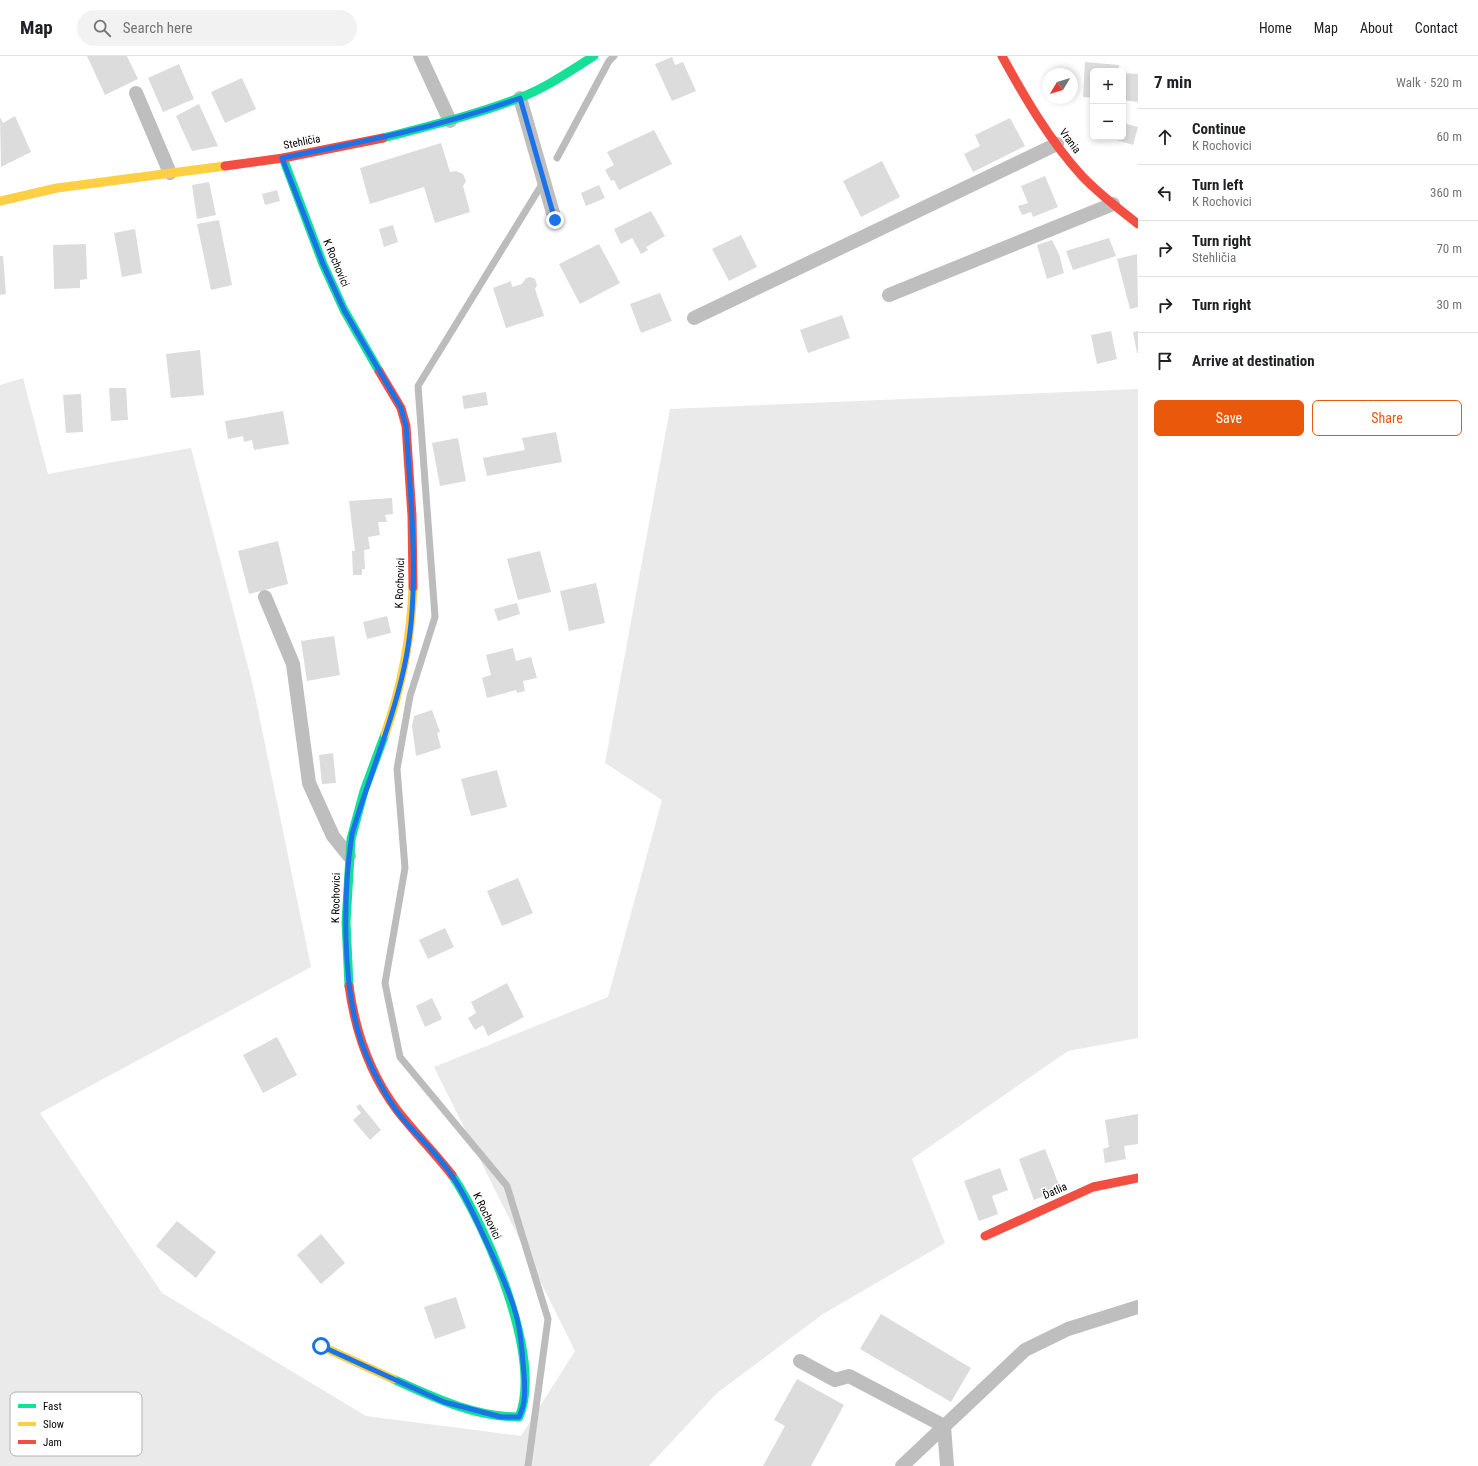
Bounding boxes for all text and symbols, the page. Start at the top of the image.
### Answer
search box [77,10,357,46]
text: Map [20,16,53,39]
icon: search [91,17,113,39]
text: Search here [123,19,193,37]
text: Home [1259,20,1292,36]
text: Map [1314,20,1338,36]
text: About [1360,20,1393,36]
text: Contact [1415,20,1458,36]
north arrow [1042,68,1078,104]
map controls [1090,68,1126,140]
button: + [1090,68,1126,104]
text: 7 min [1154,72,1192,92]
text: Walk · 520 m [1396,75,1462,90]
button: − [1090,104,1126,140]
text: Continue [1192,120,1246,138]
street label: Vrania [1057,126,1083,156]
icon: ahead [1154,126,1176,148]
text: 60 m [1436,129,1462,144]
street label: Stehličia [282,132,322,152]
text: K Rochovici [1192,138,1252,153]
text: Turn left [1192,176,1243,194]
icon: left [1154,182,1176,204]
text: 360 m [1430,185,1462,200]
text: K Rochovici [1192,194,1252,209]
route end [546,211,564,229]
text: Turn right [1192,232,1251,250]
street label: K Rochovici [320,237,352,289]
icon: right [1154,238,1176,260]
text: 70 m [1436,241,1462,256]
text: Stehličia [1192,250,1236,265]
icon: right [1154,294,1176,316]
text: Turn right [1192,296,1251,314]
text: 30 m [1436,297,1462,312]
icon: arrive [1154,350,1176,372]
text: Arrive at destination [1192,352,1315,370]
button: Save [1154,400,1304,436]
button: Share [1312,400,1462,436]
street label: K Rochovici [393,558,407,608]
street label: K Rochovici [329,873,343,923]
street label: Ďatlia [1041,1180,1069,1202]
street label: K Rochovici [470,1190,504,1242]
route start [312,1337,330,1355]
legend [10,1392,142,1456]
text: Fast [43,1400,62,1413]
text: Slow [43,1418,64,1431]
text: Jam [43,1436,62,1449]

